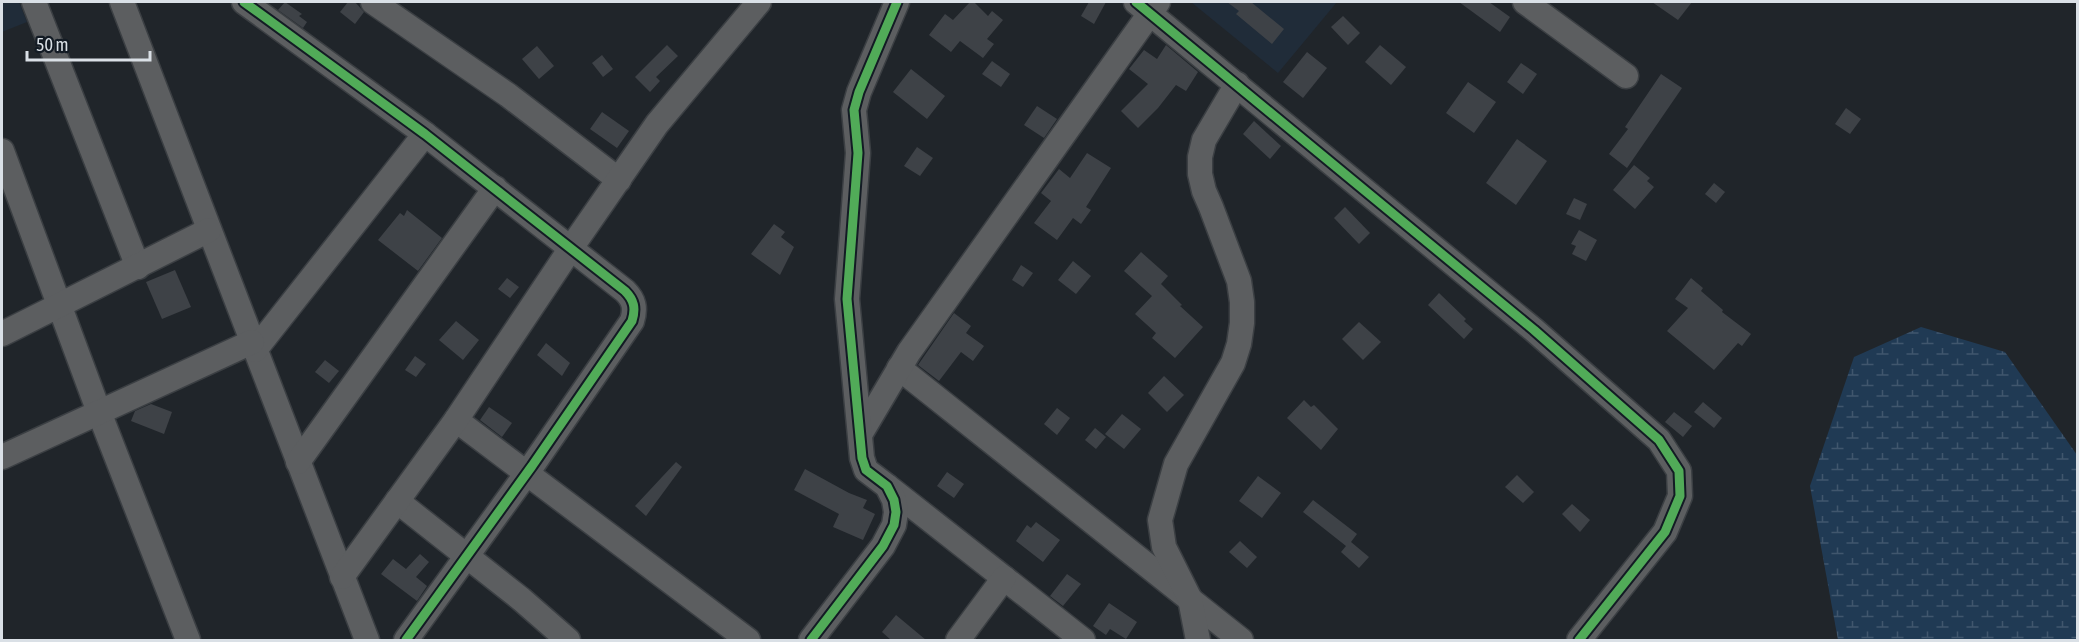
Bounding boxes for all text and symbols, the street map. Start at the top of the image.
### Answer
scale bar [27,24,150,62]
text: 50 m [36,34,68,55]

